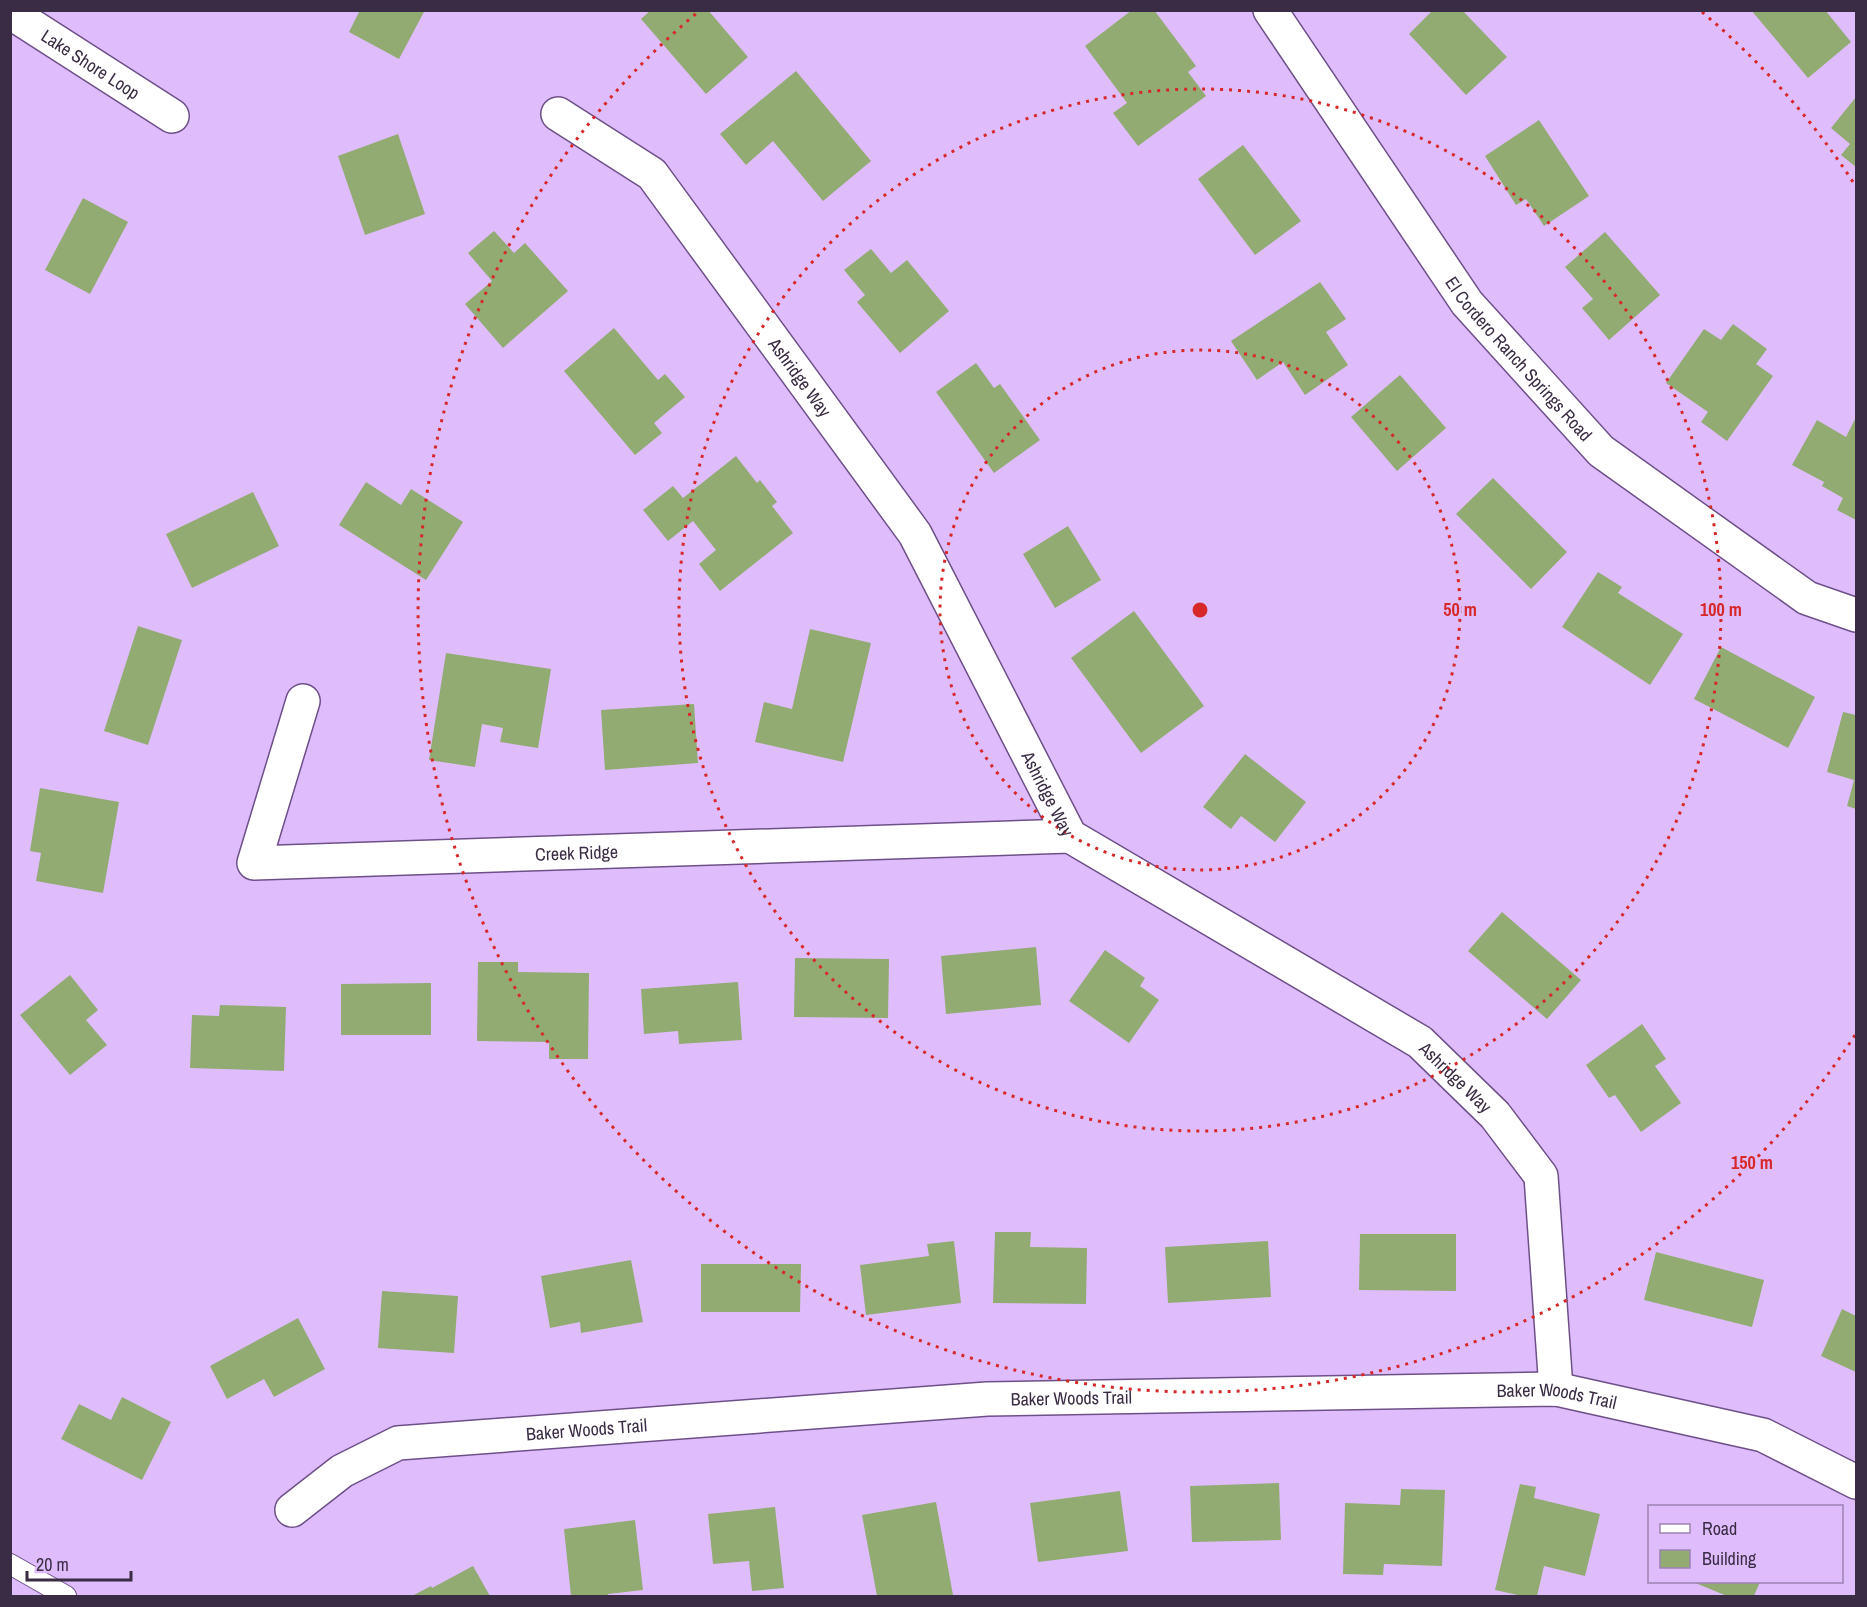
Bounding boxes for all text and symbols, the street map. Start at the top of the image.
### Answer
street label: Lake Shore Loop [37,23,145,105]
street label: El Cordero Ranch Springs Road [1440,271,1598,446]
street label: Ashridge Way [762,332,838,422]
text: 50 m [1443,597,1477,622]
text: 100 m [1700,597,1742,622]
centre of rings [1190,600,1210,620]
street label: Ashridge Way [1016,746,1081,841]
street label: Creek Ridge [535,838,618,866]
street label: Ashridge Way [1413,1035,1498,1118]
text: 150 m [1731,1150,1773,1175]
street label: Baker Woods Trail [1496,1376,1619,1415]
street label: Baker Woods Trail [1010,1384,1132,1411]
street label: Baker Woods Trail [525,1412,648,1446]
legend [1648,1505,1843,1583]
text: Road [1702,1516,1737,1541]
scale bar [27,1544,130,1582]
text: Building [1702,1546,1757,1571]
text: 20 m [36,1552,69,1577]

